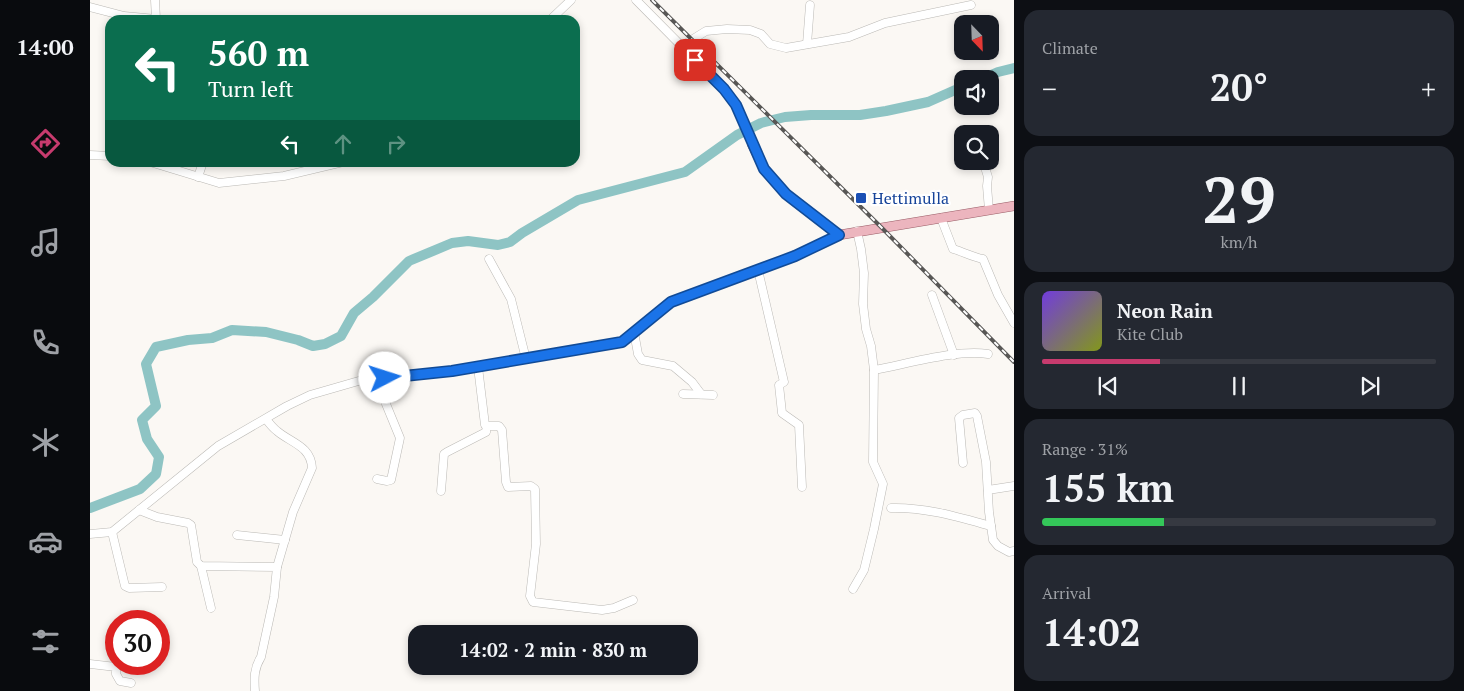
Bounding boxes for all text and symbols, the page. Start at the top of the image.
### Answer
north arrow [954,15,999,60]
map controls [954,15,999,170]
text: 560 m [208,30,309,76]
text: 14:00 [16,32,74,61]
icon: left [125,35,190,100]
text: Climate [1042,37,1098,59]
pin [674,39,716,81]
icon: arrive [681,46,709,74]
text: 20° [1210,62,1268,112]
button: sound [954,70,999,115]
text: − [1042,70,1057,107]
text: + [1421,70,1436,107]
text: Turn left [208,74,294,103]
button: search [954,125,999,170]
icon: directions [28,126,63,161]
icon: left [276,130,304,158]
icon: ahead [329,130,357,158]
icon: right [382,130,410,158]
text: 29 [1202,155,1276,242]
place label: Hettimulla [872,187,949,209]
marker: Hettimulla [854,191,868,205]
icon: music [28,225,63,260]
text: km/h [1221,231,1257,253]
text: Neon Rain [1117,298,1213,323]
text: Kite Club [1117,323,1183,345]
icon: phone [28,325,63,360]
position arrow [358,351,410,403]
icon: previous [1094,372,1122,400]
icon: pause [1225,372,1253,400]
icon: next [1356,372,1384,400]
icon: climate [28,425,63,460]
text: Range · 31% [1042,438,1128,460]
text: 155 km [1042,463,1174,513]
icon: car [28,524,63,559]
text: Arrival [1042,582,1091,604]
text: 14:02 [1042,607,1141,657]
speed limit sign: 30 [105,610,170,675]
icon: filters [28,624,63,659]
text: 14:02 · 2 min · 830 m [459,637,647,662]

